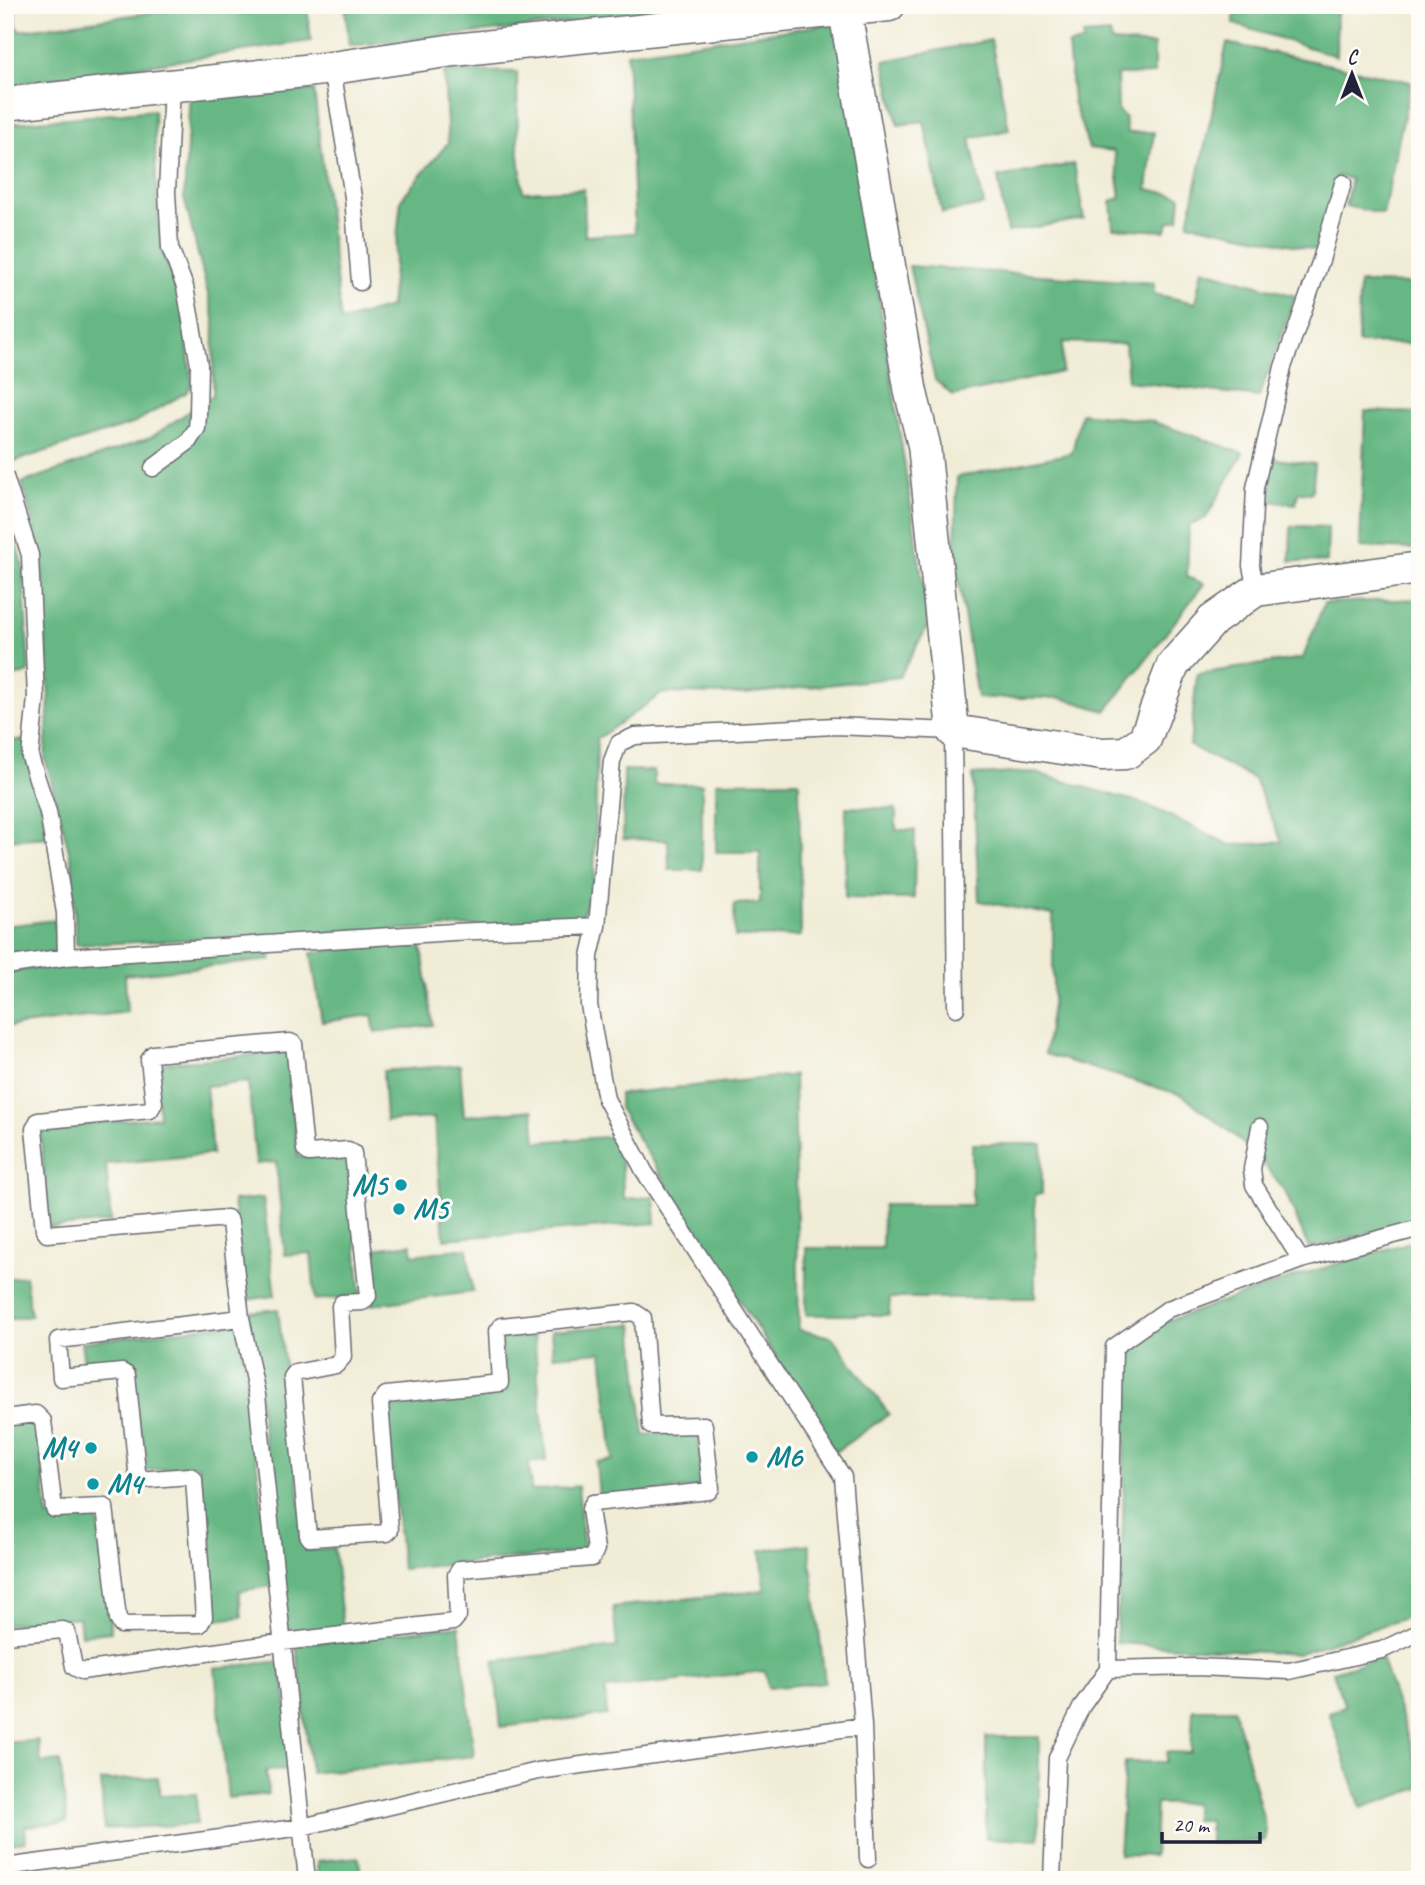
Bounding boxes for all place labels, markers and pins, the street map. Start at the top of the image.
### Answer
place label: M5 [352,1166,390,1204]
marker: M5 [393,1177,409,1193]
place label: М5 [413,1190,451,1228]
marker: М5 [391,1201,407,1217]
place label: M4 [42,1429,80,1467]
place label: М6 [766,1438,804,1476]
marker: M4 [83,1440,99,1456]
marker: М6 [744,1449,760,1465]
place label: М4 [107,1465,146,1503]
marker: М4 [85,1476,101,1492]

